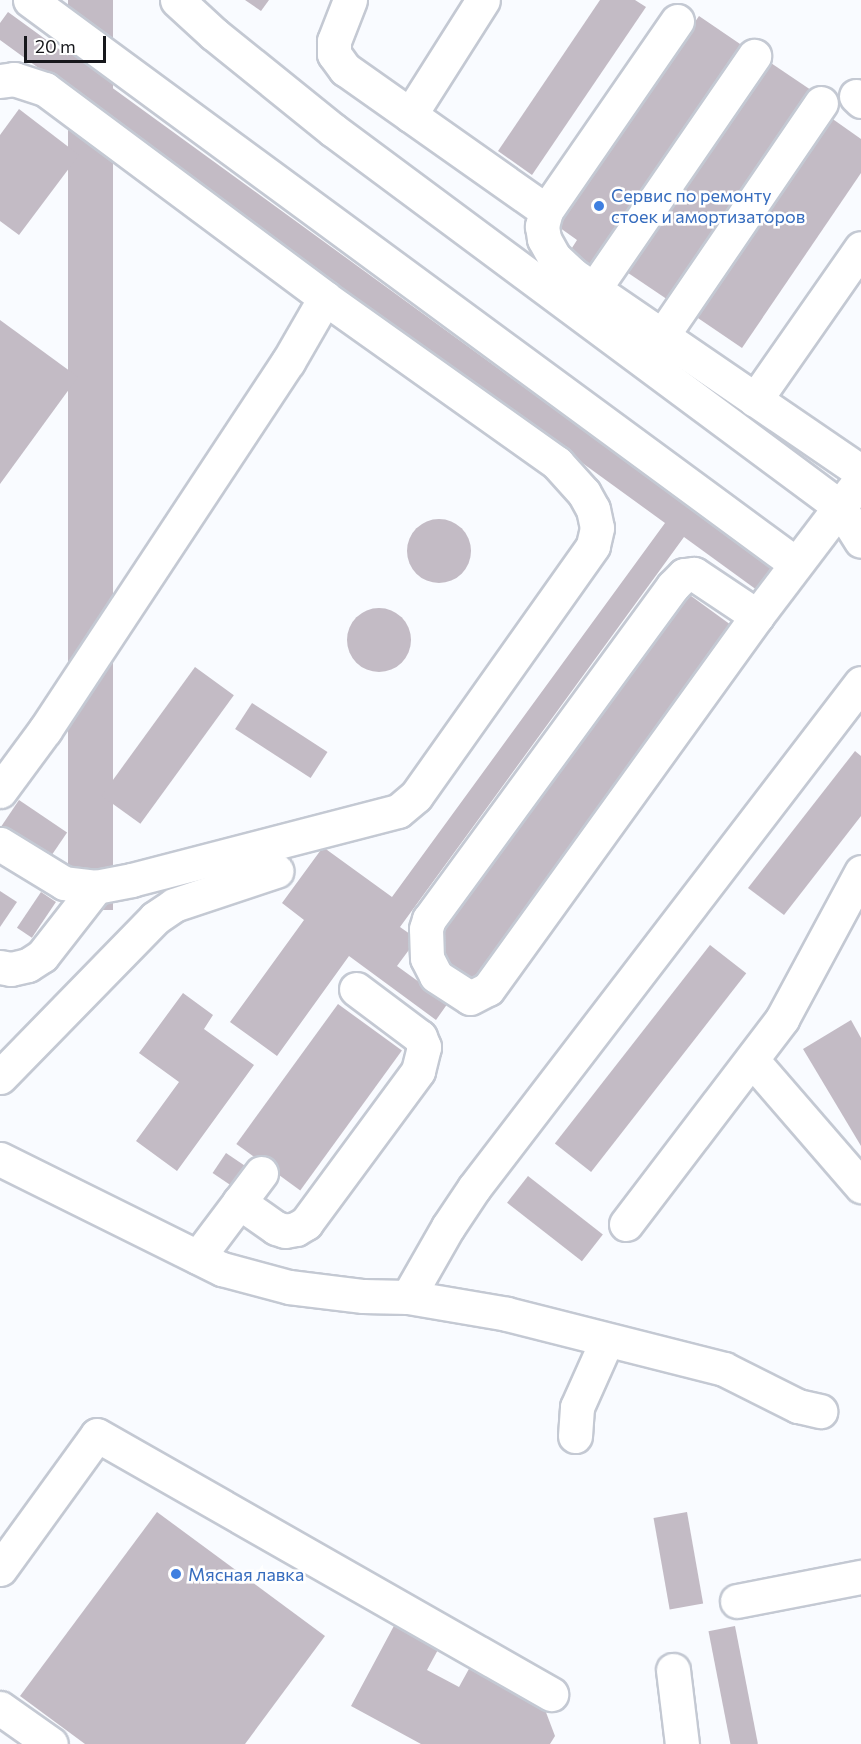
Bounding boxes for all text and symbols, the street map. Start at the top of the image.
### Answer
scale bar [27,24,110,62]
text: 20 m [35,35,76,57]
place label: Сервис по ремонту стоек и амортизаторов [611,185,805,228]
marker: Сервис по ремонту стоек и амортизаторов [592,199,606,213]
place label: Мясная лавка [188,1563,304,1585]
marker: Мясная лавка [169,1567,183,1581]

